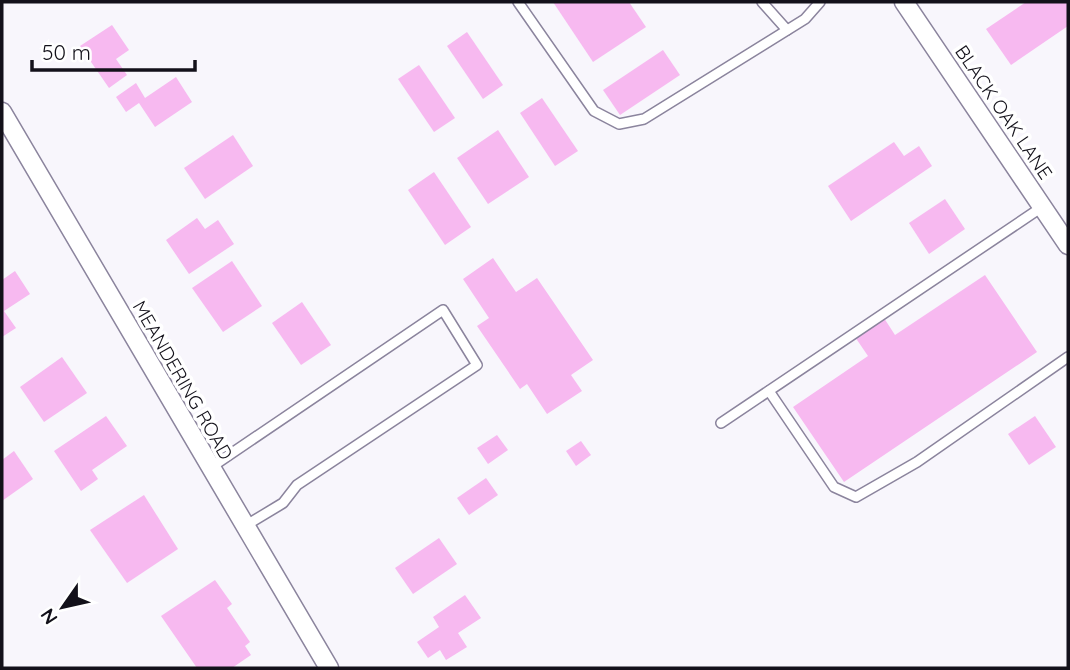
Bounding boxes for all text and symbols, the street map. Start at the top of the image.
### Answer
scale bar [32,28,194,72]
text: 50 m [42,39,91,65]
street label: BLACK OAK LANE [950,40,1058,184]
street label: MEANDERING ROAD [128,296,238,464]
north arrow [28,572,98,642]
text: N [35,604,63,629]

